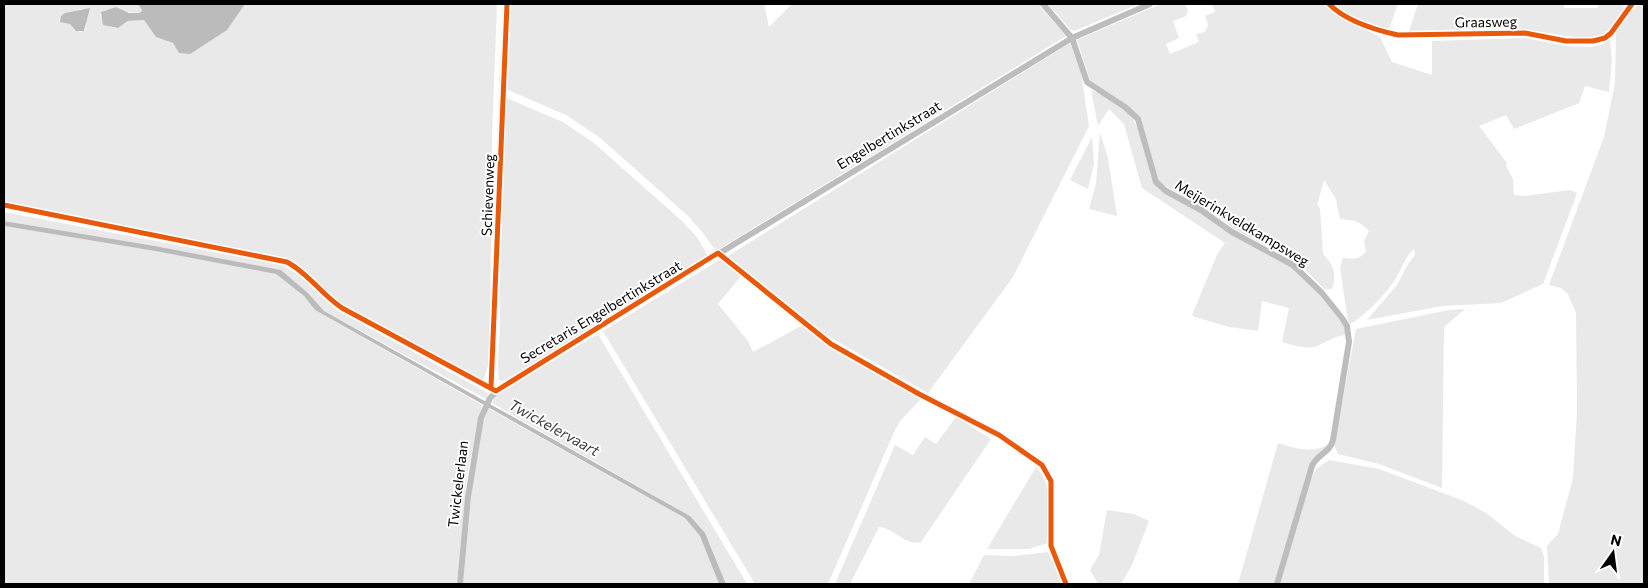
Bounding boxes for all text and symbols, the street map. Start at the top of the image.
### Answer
street label: Graasweg [1455,12,1518,31]
street label: Engelbertinkstraat [833,97,944,172]
street label: Schievenweg [478,153,497,236]
street label: Meijerinkveldkampsweg [1172,176,1313,270]
street label: Secretaris Engelbertinkstraat [517,256,685,367]
water label: Twickelervaart [506,395,604,460]
street label: Twickelerlaan [444,440,471,528]
north arrow [1588,528,1638,578]
text: N [1609,530,1623,549]

